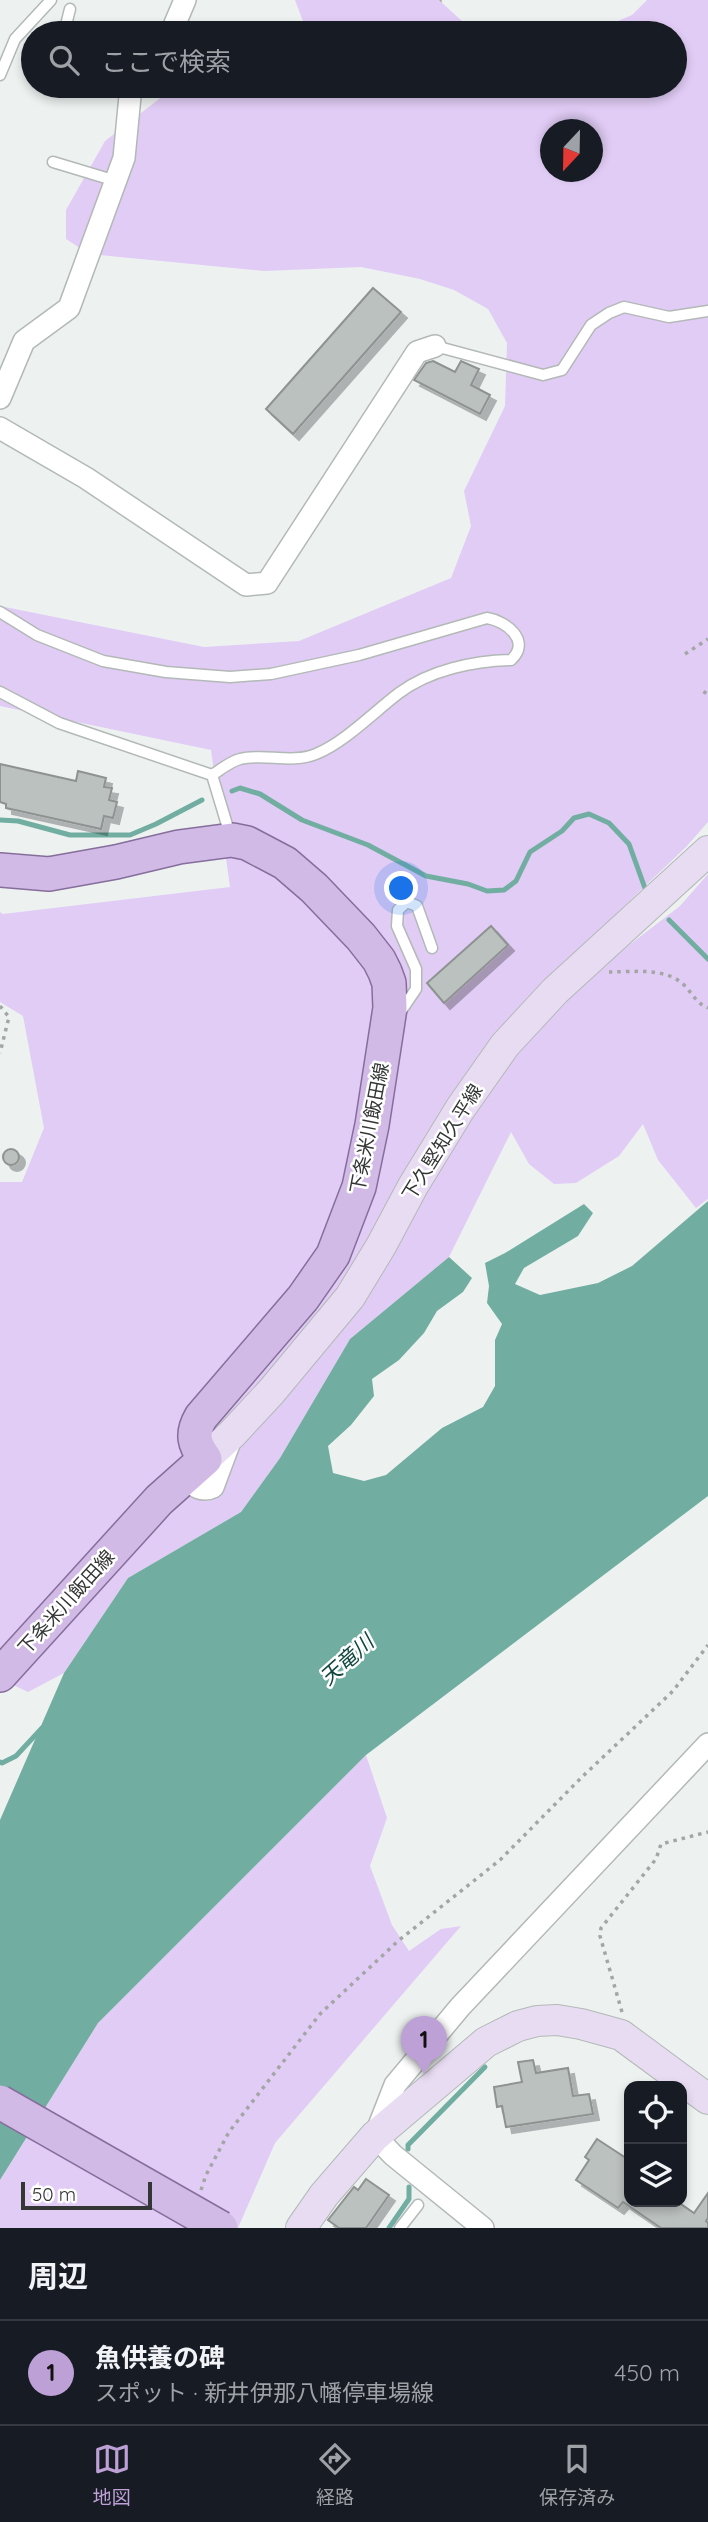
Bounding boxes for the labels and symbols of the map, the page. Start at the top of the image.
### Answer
north arrow [540,119,603,182]
your location [384,871,418,905]
street label: 下条米川飯田線 [345,1060,393,1196]
street label: 下久堅知久平線 [397,1079,487,1205]
street label: 下条米川飯田線 [13,1545,119,1659]
water label: 天竜川 [314,1627,380,1690]
pin: 1 [401,2016,447,2074]
scale bar [21,2179,152,2211]

